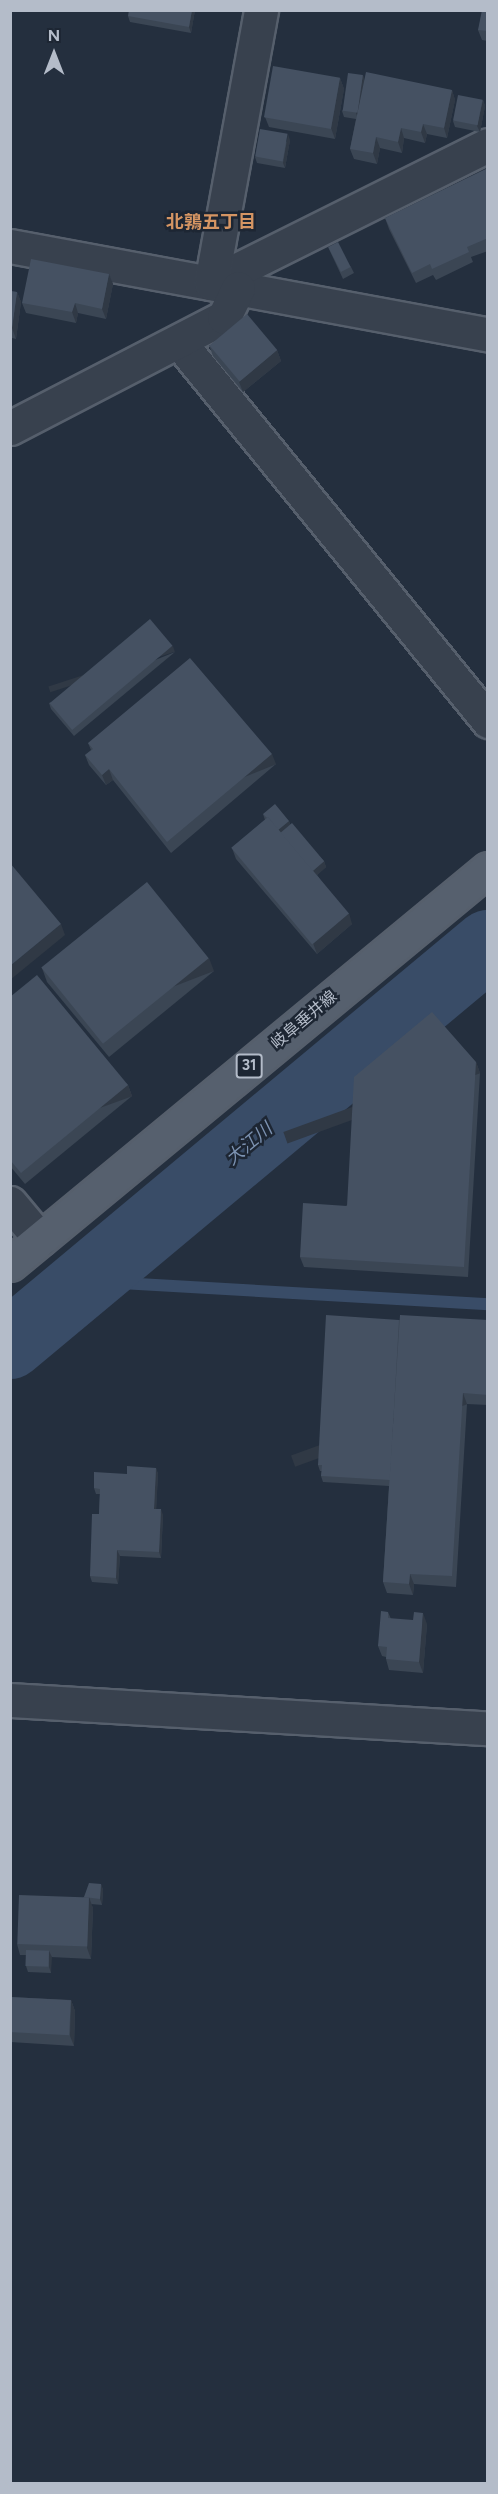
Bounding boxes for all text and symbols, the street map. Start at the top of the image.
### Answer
north arrow [24,24,84,84]
text: N [48,26,60,45]
district label: 北鶉五丁目 [166,211,256,233]
street label: 岐阜垂井線 [267,987,341,1053]
road number: 31 [236,1054,262,1078]
water label: 大江川 [221,1118,277,1170]

